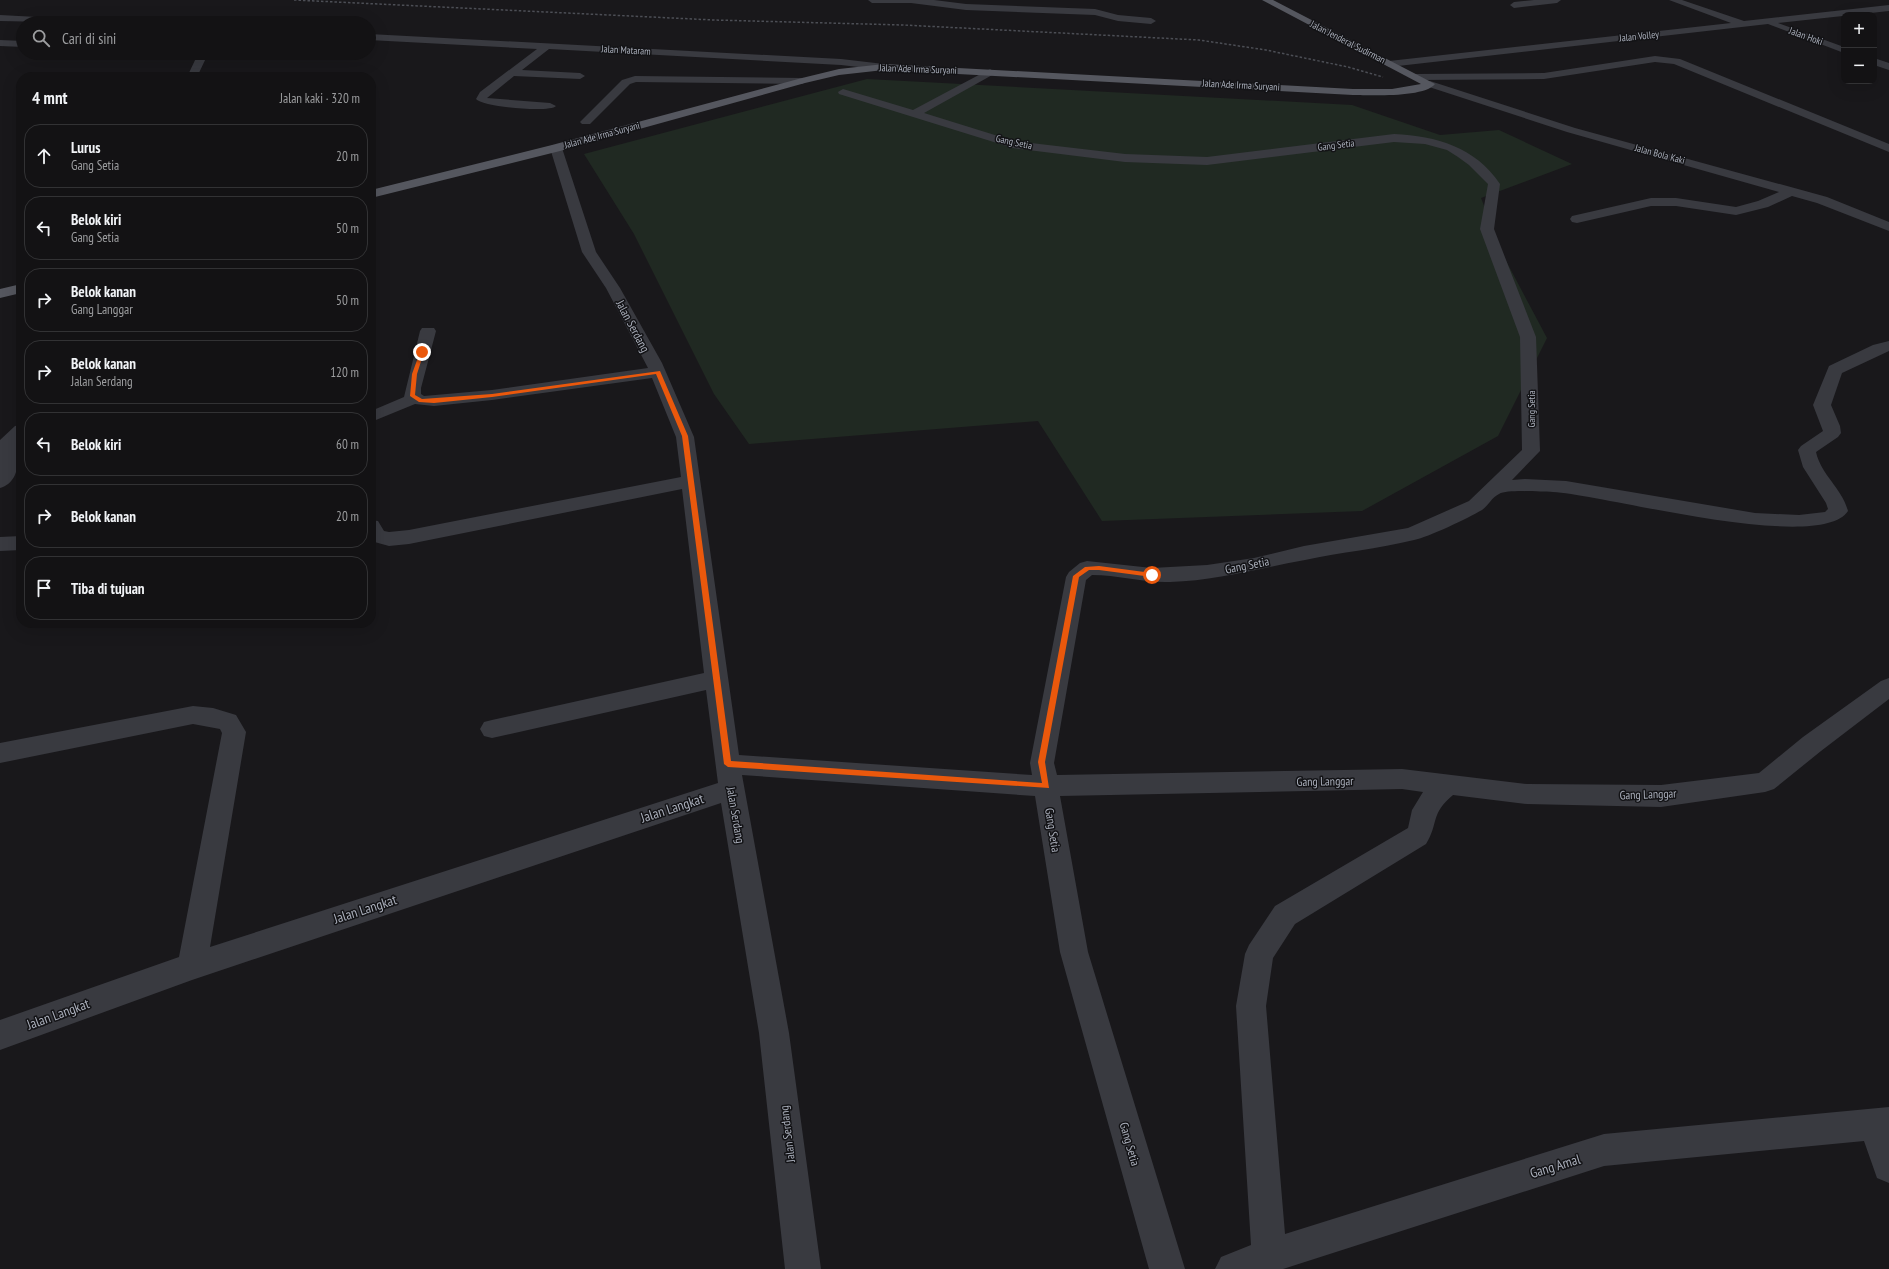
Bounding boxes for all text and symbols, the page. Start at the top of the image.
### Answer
map controls [1841,12,1877,84]
button: + [1841,12,1877,48]
search box [16,16,376,60]
street label: Jalan Jenderal Sudirman [1307,17,1388,67]
street label: Jalan Hoki [1786,24,1825,48]
icon: search [30,27,52,49]
street label: Jalan Volley [1618,27,1660,45]
text: Cari di sini [62,29,116,48]
street label: Jalan Mataram [600,42,651,58]
button: − [1841,48,1877,84]
street label: Jalan Ade Irma Suryani [878,61,957,77]
street label: Jalan Ade Irma Suryani [1201,76,1280,94]
text: 4 mnt [32,87,67,109]
text: Jalan kaki · 320 m [280,90,360,107]
street label: Jalan Ade Irma Suryani [562,119,641,152]
street label: Gang Setia [995,132,1033,152]
street label: Gang Setia [1317,136,1355,154]
text: Lurus [71,138,100,157]
street label: Jalan Bola Kaki [1632,141,1687,167]
icon: ahead [33,145,55,167]
text: 20 m [336,148,359,165]
text: Gang Setia [71,157,119,174]
text: Belok kiri [71,210,121,229]
icon: left [33,217,55,239]
text: 50 m [336,220,359,237]
text: Gang Setia [71,229,119,246]
text: Belok kanan [71,282,136,301]
icon: right [33,289,55,311]
text: 50 m [336,292,359,309]
street label: Jalan Serdang [613,296,653,355]
text: Gang Langgar [71,301,133,318]
route end [413,343,431,361]
text: Belok kanan [71,354,136,373]
icon: right [33,361,55,383]
text: 120 m [330,364,359,381]
text: Jalan Serdang [71,373,133,390]
street label: Gang Setia [1525,390,1538,428]
icon: left [33,433,55,455]
text: Belok kiri [71,435,121,454]
text: 60 m [336,436,359,453]
icon: right [33,505,55,527]
text: Belok kanan [71,507,136,526]
text: 20 m [336,508,359,525]
street label: Gang Setia [1224,553,1270,577]
route start [1143,566,1161,584]
icon: arrive [33,577,55,599]
text: Tiba di tujuan [71,579,145,598]
street label: Gang Langgar [1296,773,1354,789]
street label: Jalan Serdang [723,785,748,844]
street label: Gang Langgar [1619,785,1677,802]
street label: Jalan Langkat [637,789,706,827]
street label: Gang Setia [1042,807,1064,853]
street label: Jalan Langkat [330,890,399,928]
street label: Jalan Langkat [23,994,92,1034]
street label: Jalan Serdang [776,1105,798,1164]
street label: Gang Setia [1117,1121,1143,1168]
street label: Gang Amal [1528,1150,1583,1182]

